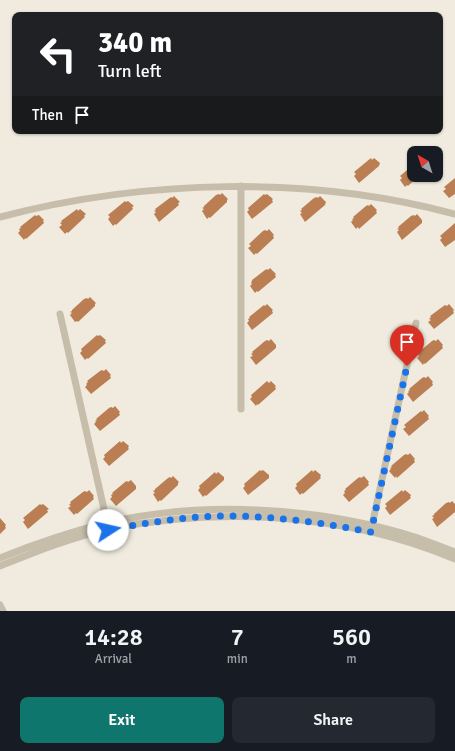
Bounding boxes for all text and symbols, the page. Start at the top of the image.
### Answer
text: 340 m [98,26,172,60]
icon: left [32,28,84,80]
text: Turn left [98,60,161,82]
icon: arrive [71,104,93,126]
text: Then [32,106,63,124]
north arrow [407,146,443,182]
map controls [407,146,443,182]
pin [390,325,424,366]
icon: arrive [396,331,418,353]
position arrow [87,509,129,551]
text: 14:28 [84,622,143,652]
text: 7 [231,622,244,652]
text: 560 [332,622,371,652]
text: Arrival [95,651,132,667]
text: min [227,651,248,667]
text: m [346,651,357,667]
button: Exit [20,697,224,743]
button: Share [232,697,435,743]

